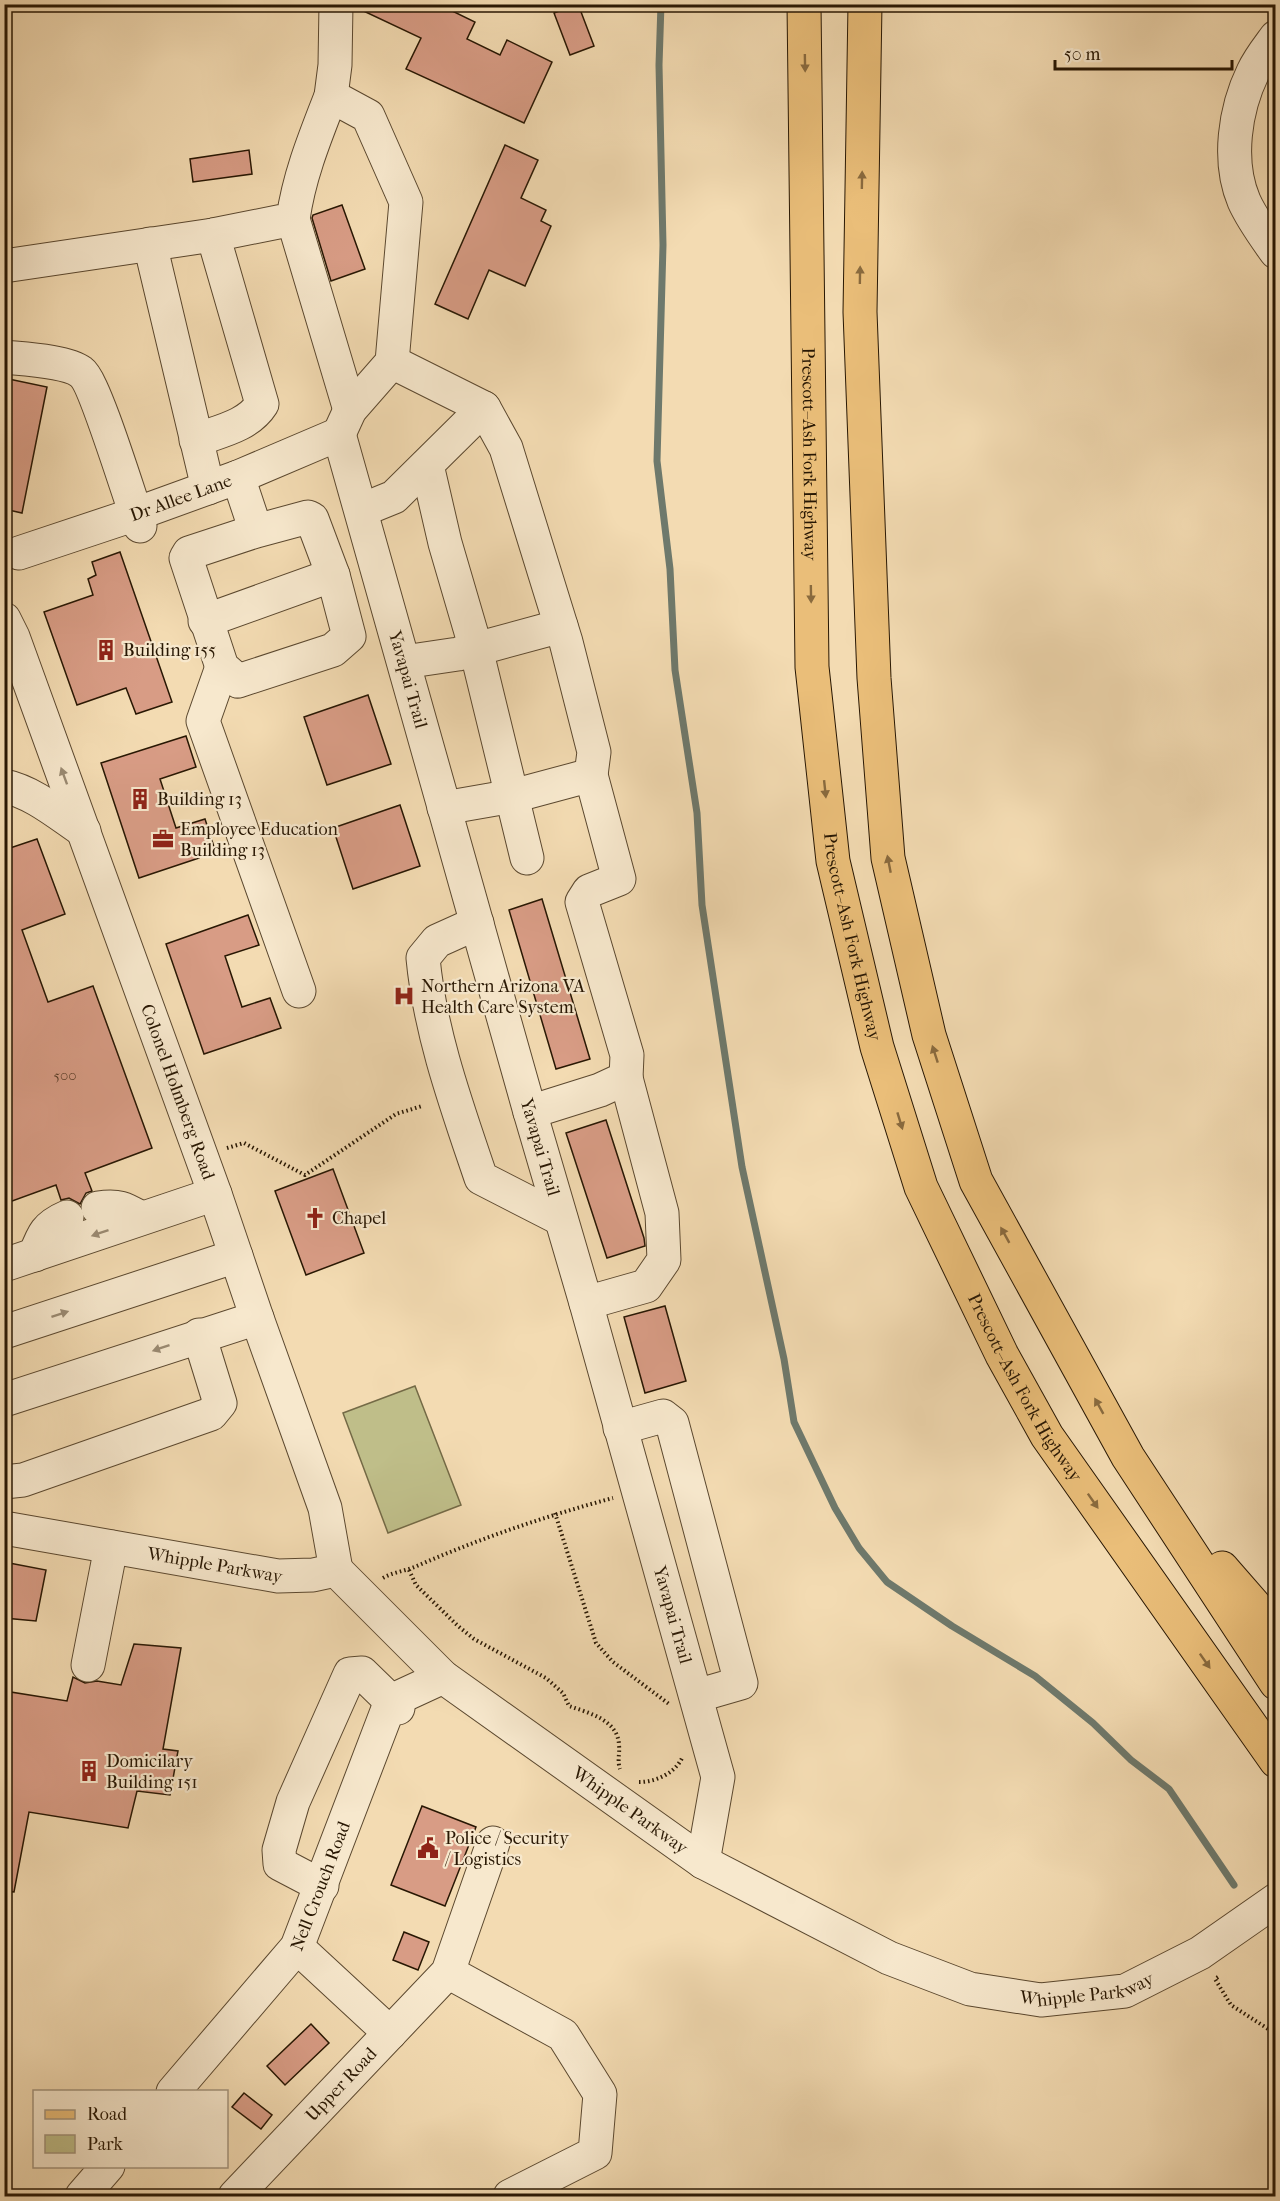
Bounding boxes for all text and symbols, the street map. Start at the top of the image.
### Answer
scale bar [1055,33,1232,71]
text: 50 m [1064,44,1101,65]
one-way arrow [800,53,809,72]
one-way arrow [857,171,867,190]
one-way arrow [855,266,865,285]
street label: Prescott–Ash Fork Highway [798,347,821,562]
street label: Dr Allee Lane [127,470,235,526]
one-way arrow [807,585,816,604]
street label: Yavapai Trail [384,627,432,731]
building icon: Building 155 [94,638,118,662]
place label: Building 155 [123,640,216,661]
one-way arrow [59,767,68,785]
one-way arrow [820,779,830,798]
building icon: Building 13 [128,787,152,811]
place label: Building 13 [157,789,242,810]
place label: Employee Education Building 13 [180,819,339,861]
office icon: Employee Education Building 13 [151,827,175,851]
street label: Prescott–Ash Fork Highway [819,831,886,1044]
one-way arrow [884,855,893,874]
place label: Northern Arizona VA Health Care System [421,976,585,1018]
hospital icon: Northern Arizona VA Health Care System [392,984,416,1008]
street label: Colonel Holmberg Road [136,1001,220,1183]
one-way arrow [930,1045,939,1063]
house number: 500 [54,1066,76,1084]
street label: Yavapai Trail [516,1095,565,1198]
one-way arrow [896,1112,905,1130]
church icon: Chapel [303,1206,327,1230]
place label: Chapel [332,1208,386,1229]
one-way arrow [1000,1226,1010,1243]
one-way arrow [90,1228,108,1238]
street label: Prescott–Ash Fork Highway [963,1290,1087,1487]
one-way arrow [51,1309,69,1318]
one-way arrow [152,1343,170,1353]
one-way arrow [1094,1397,1104,1414]
one-way arrow [1087,1493,1099,1509]
street label: Whipple Parkway [145,1543,285,1587]
street label: Yavapai Trail [649,1563,696,1666]
one-way arrow [1199,1652,1211,1668]
place label: Domicilary Building 151 [106,1751,198,1793]
building icon: Domicilary Building 151 [77,1759,101,1783]
street label: Whipple Parkway [568,1761,693,1859]
street label: Nell Crouch Road [286,1818,355,1954]
place label: Police / Security / Logistics [444,1828,570,1870]
public building icon: Police / Security / Logistics [416,1836,440,1860]
street label: Whipple Parkway [1017,1967,1158,2011]
street label: Upper Road [301,2043,381,2126]
legend [33,2090,228,2168]
text: Road [87,2104,127,2125]
text: Park [87,2134,124,2155]

